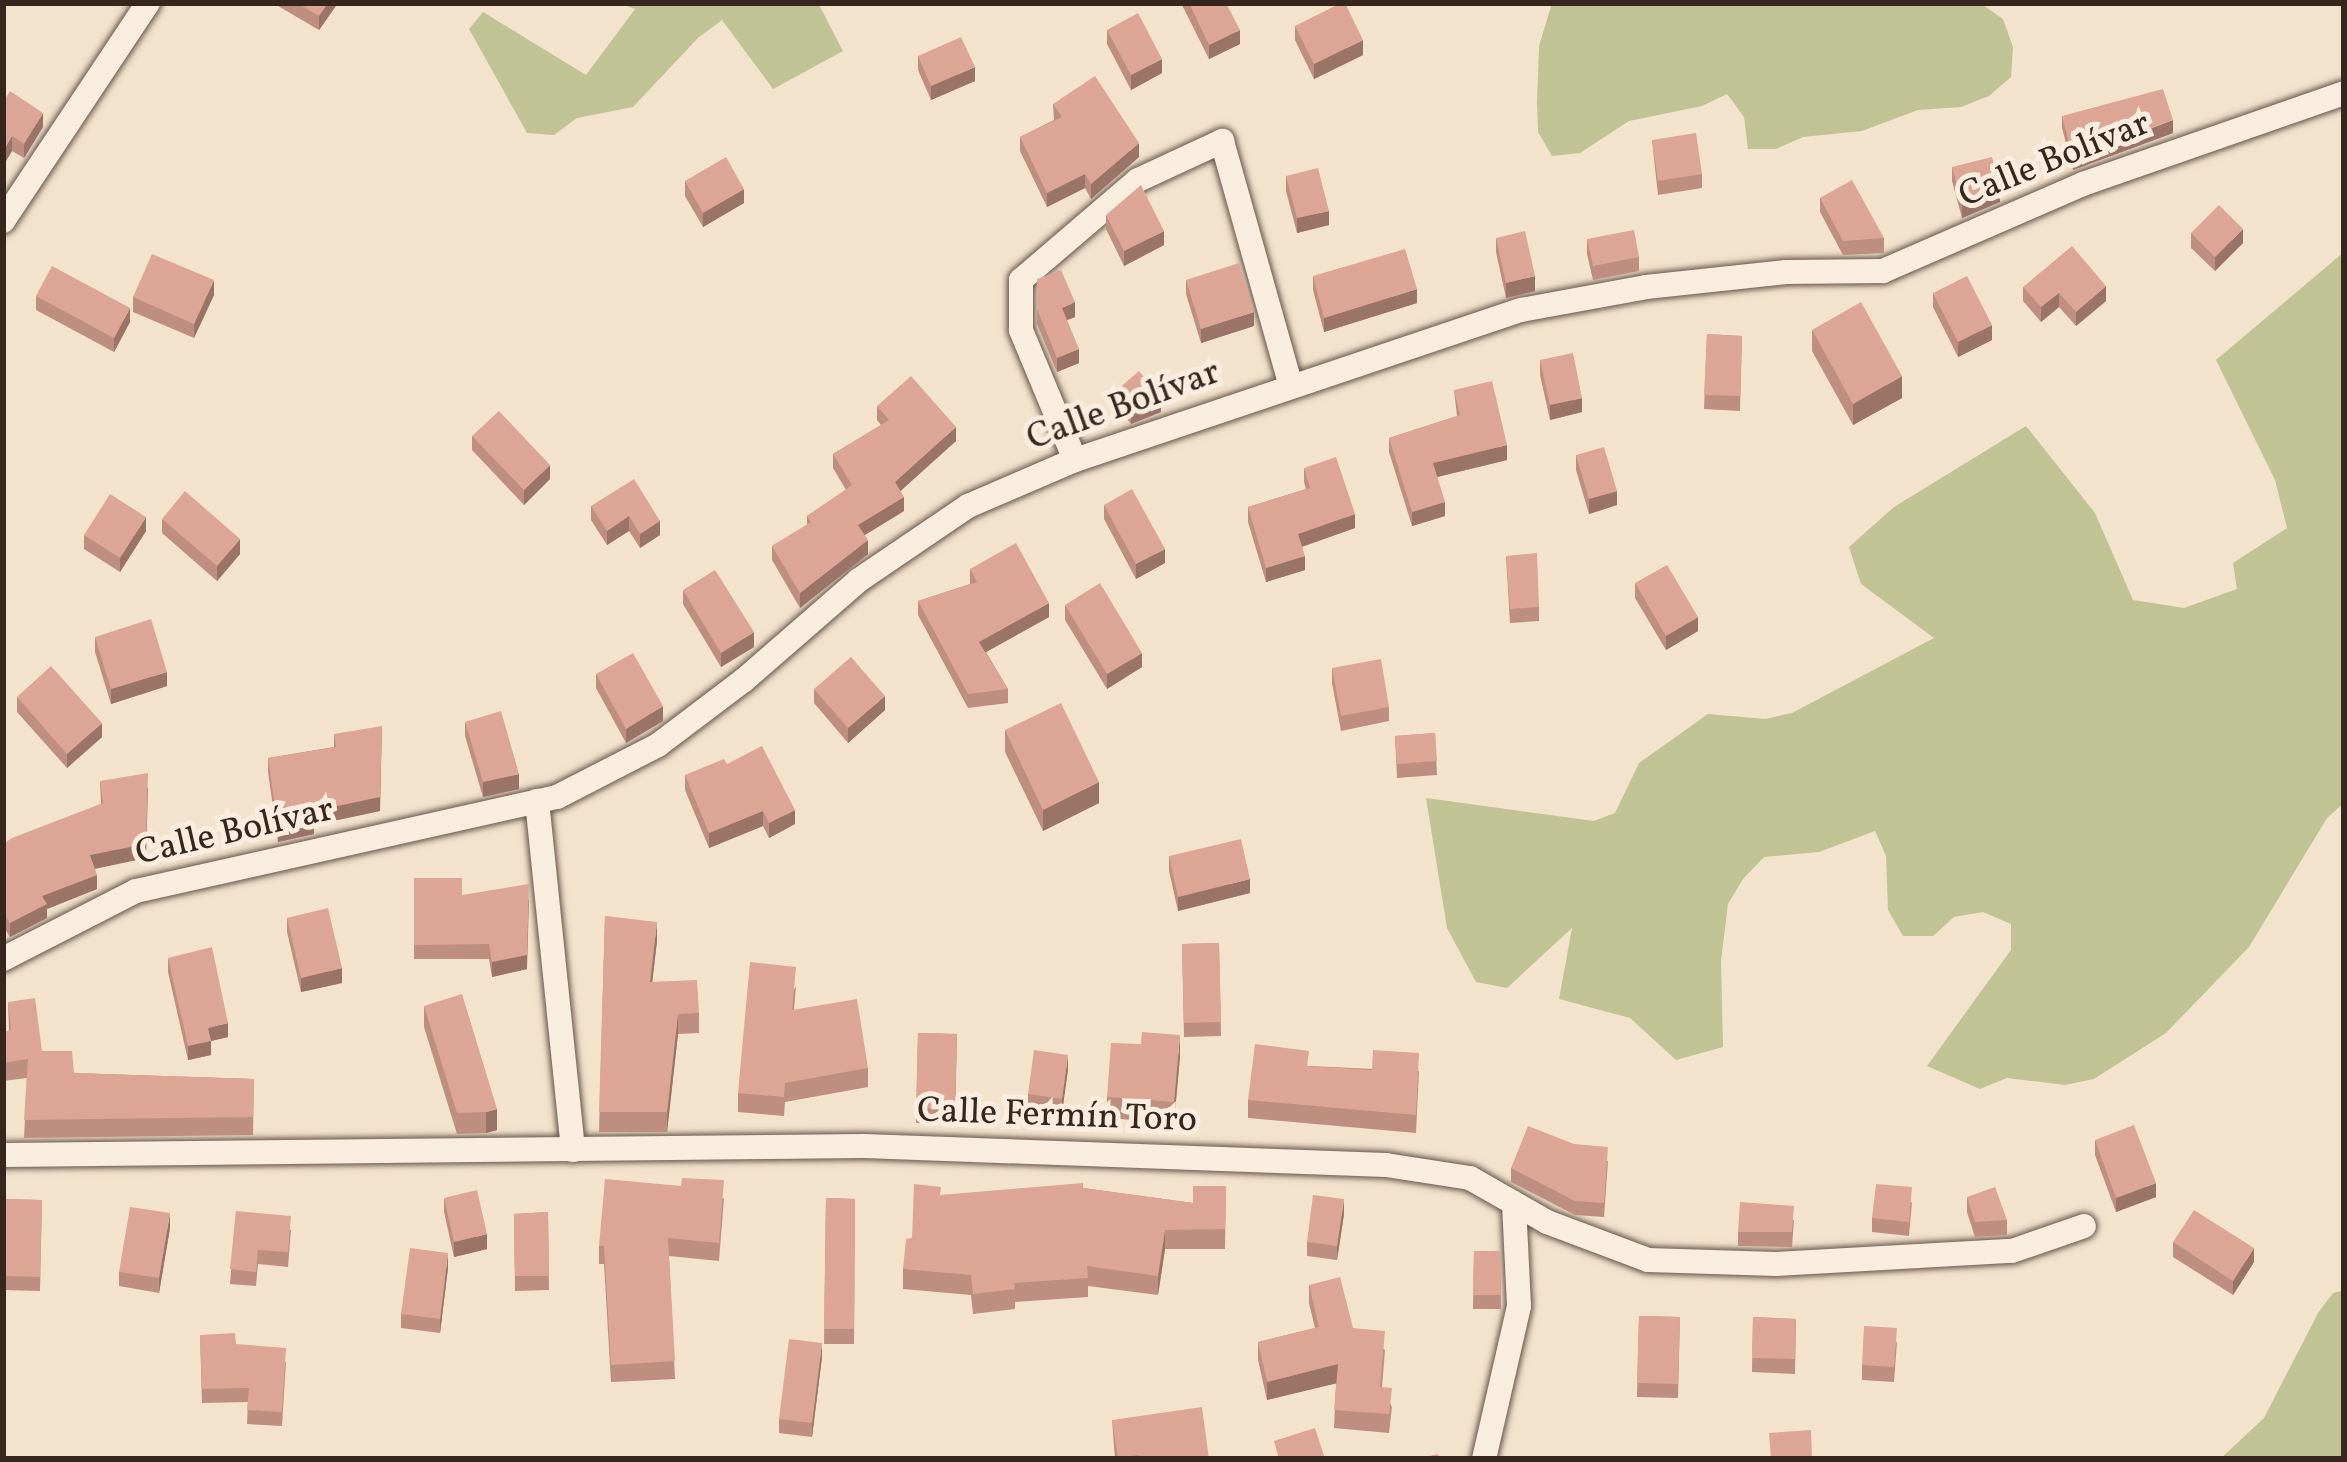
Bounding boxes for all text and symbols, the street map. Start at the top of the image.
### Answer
street label: Calle Bolívar [1953,103,2157,219]
street label: Calle Bolívar [1022,352,1226,462]
street label: Calle Bolívar [132,789,338,877]
street label: Calle Fermín Toro [916,1091,1198,1143]

